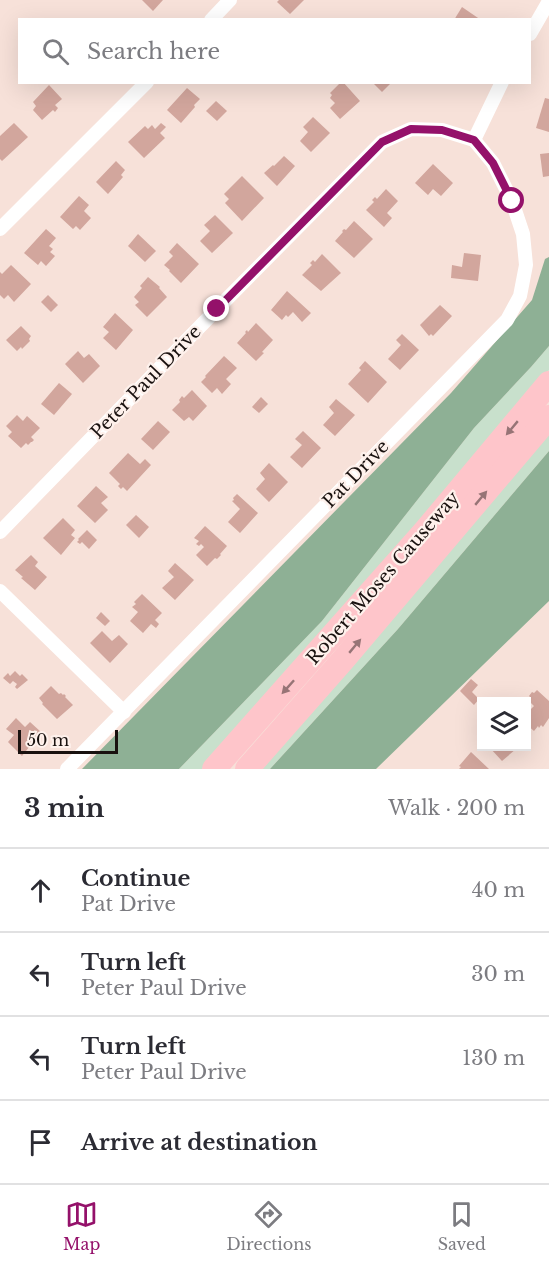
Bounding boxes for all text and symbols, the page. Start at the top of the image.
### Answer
search box [18,18,531,84]
icon: search [39,35,72,68]
text: Search here [87,38,220,65]
route start [498,187,524,213]
route end [203,295,229,321]
street label: Peter Paul Drive [86,321,206,443]
one-way arrow [505,420,518,436]
street label: Pat Drive [318,436,394,512]
street label: Robert Moses Causeway [302,487,464,669]
one-way arrow [474,491,487,506]
one-way arrow [348,639,361,654]
one-way arrow [282,679,295,694]
map controls [477,697,531,751]
button: layers [477,697,531,751]
scale bar [18,727,118,754]
text: 50 m [27,730,69,750]
text: 3 min [24,792,105,824]
text: Walk · 200 m [388,796,525,820]
text: Continue [81,865,190,892]
icon: ahead [24,874,57,907]
text: 40 m [472,878,525,902]
text: Pat Drive [81,892,176,916]
text: Turn left [81,949,186,976]
icon: left [24,958,57,991]
text: 30 m [471,962,525,986]
text: Peter Paul Drive [81,976,247,1000]
text: Turn left [81,1033,186,1060]
icon: left [24,1042,57,1075]
text: 130 m [462,1046,525,1070]
text: Peter Paul Drive [81,1060,247,1084]
icon: arrive [24,1126,57,1159]
text: Arrive at destination [81,1129,318,1156]
tab: Map [63,1198,100,1254]
tab: Directions [226,1198,311,1254]
tab: Saved [438,1198,486,1254]

